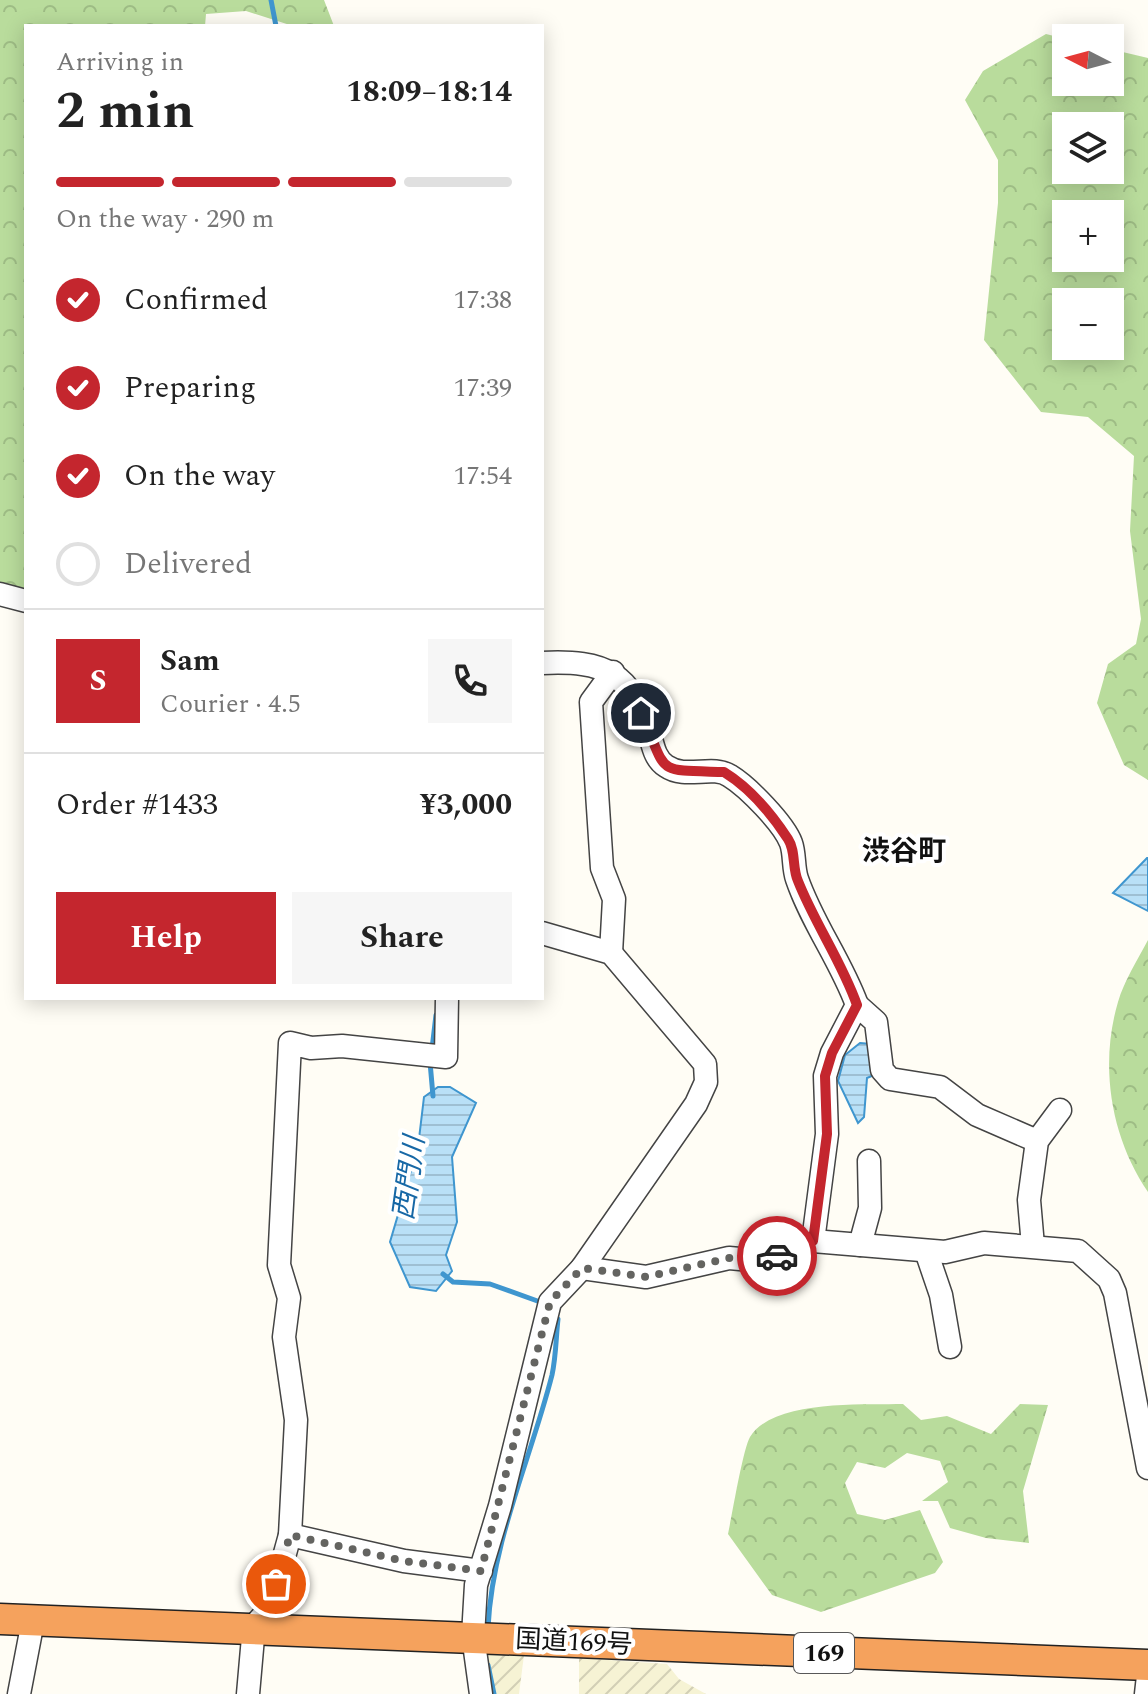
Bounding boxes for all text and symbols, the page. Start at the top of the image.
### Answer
north arrow [1052,24,1124,96]
map controls [1052,24,1124,360]
text: Arriving in [56,42,184,82]
text: 18:09–18:14 [346,69,512,115]
text: 2 min [56,72,194,151]
button: layers [1052,112,1124,184]
text: On the way · 290 m [56,199,274,239]
button: + [1052,200,1124,272]
text: Confirmed [124,277,268,323]
icon: check [56,278,100,322]
text: 17:38 [453,280,512,320]
button: − [1052,288,1124,360]
text: Preparing [124,365,256,411]
icon: check [56,366,100,410]
text: 17:39 [453,368,512,408]
text: On the way [124,453,275,499]
icon: check [56,454,100,498]
text: 17:54 [453,456,512,496]
text: Delivered [124,541,252,587]
text: Sam [160,638,220,684]
button: phone [428,639,512,723]
text: S [89,658,107,704]
pin [607,679,675,747]
text: Courier · 4.5 [160,684,301,724]
icon: home [619,691,663,735]
text: Order #1433 [56,782,218,828]
text: ¥3,000 [420,782,512,828]
district label: 渋谷町 [862,830,946,873]
button: Help [56,892,276,984]
button: Share [292,892,512,984]
water label: 西門川 [382,1131,437,1223]
courier [737,1216,817,1296]
icon: car [755,1234,799,1278]
pin [242,1550,310,1618]
icon: bag [254,1562,298,1606]
street label: 国道169号 [514,1619,633,1665]
road number: 169 [794,1633,854,1673]

